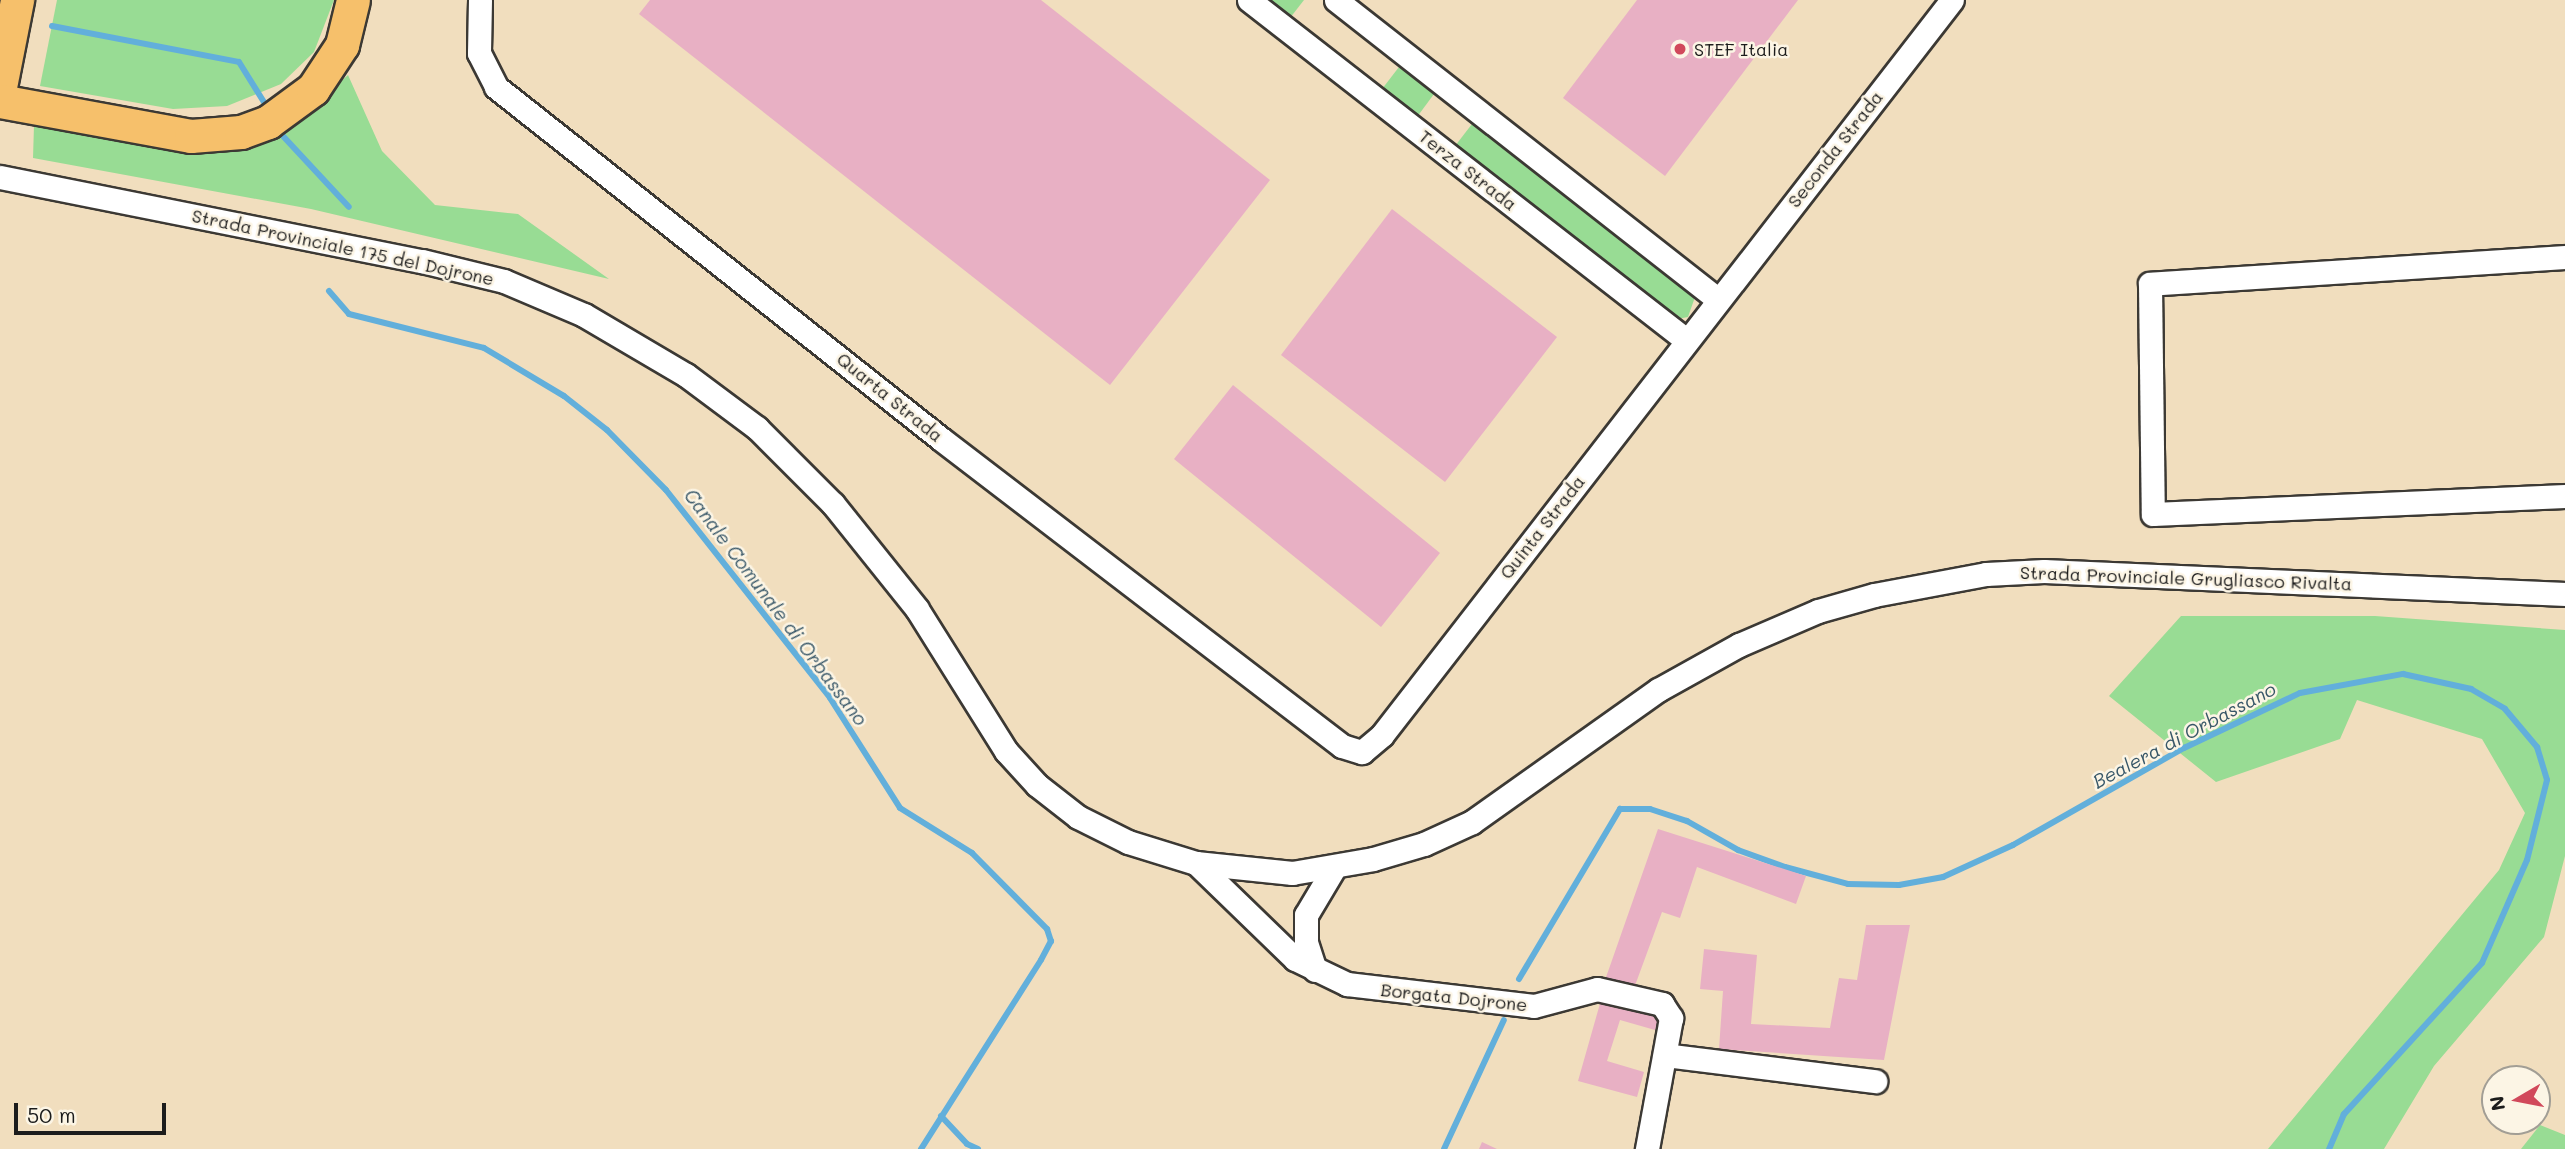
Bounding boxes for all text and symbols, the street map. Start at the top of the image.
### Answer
place label: STEF Italia [1694,38,1789,60]
marker: STEF Italia [1672,41,1688,57]
street label: Seconda Strada [1783,86,1887,212]
street label: Terza Strada [1415,125,1521,215]
street label: Strada Provinciale 175 del Dojrone [190,204,496,290]
street label: Quarta Strada [833,348,947,446]
street label: Quinta Strada [1495,471,1589,583]
water label: Canale Comunale di Orbassano [680,484,872,730]
street label: Strada Provinciale Grugliasco Rivalta [2020,561,2352,595]
water label: Bealera di Orbassano [2089,677,2279,793]
street label: Borgata Dojrone [1380,979,1528,1015]
north arrow [2481,1065,2551,1135]
scale bar [18,1090,170,1134]
text: N [2483,1094,2510,1113]
text: 50 m [27,1101,76,1128]

